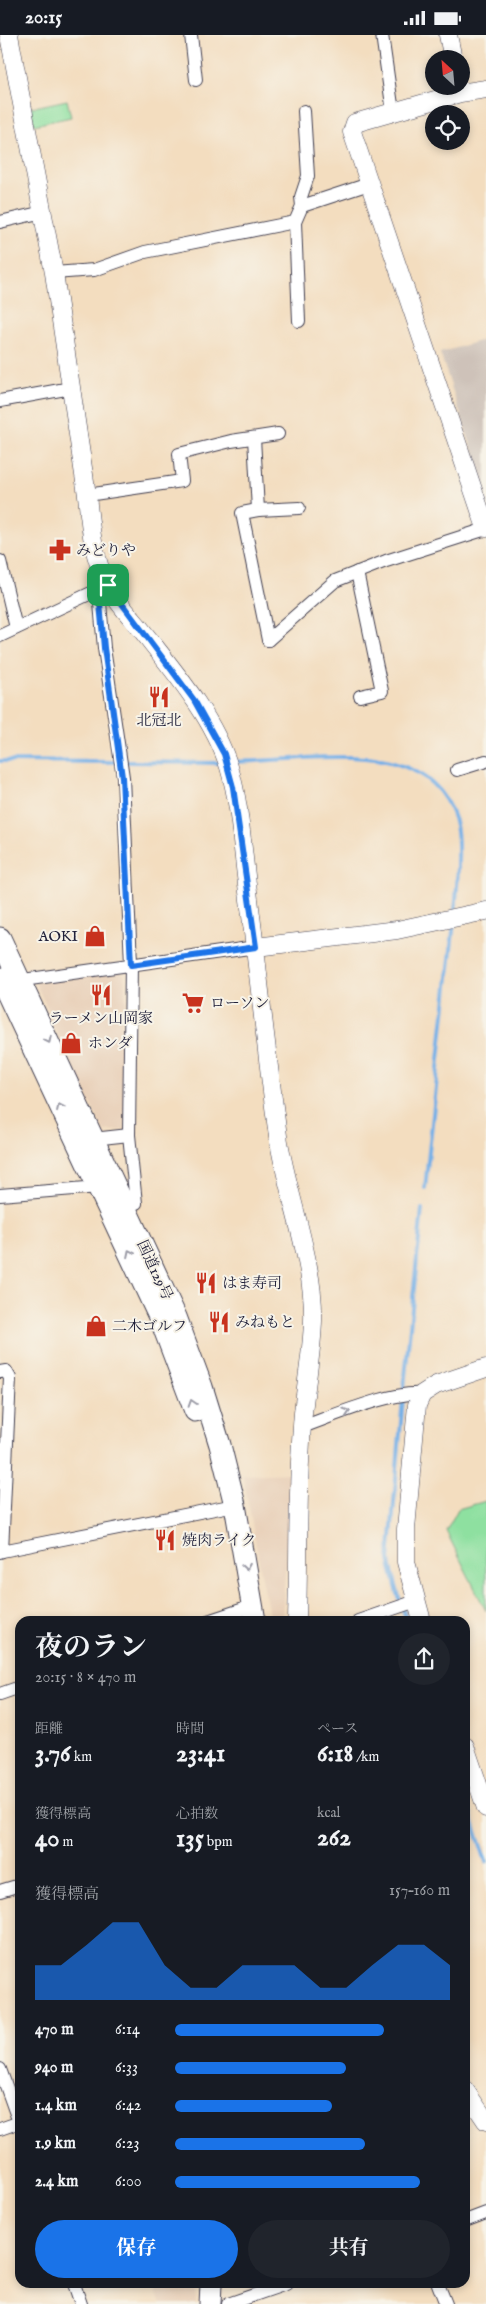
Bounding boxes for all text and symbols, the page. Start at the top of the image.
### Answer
text: 20:15 [25,6,62,30]
north arrow [425,50,470,95]
map controls [425,50,470,150]
button: locate [425,105,470,150]
pharmacy icon: みどりや [47,537,73,563]
place label: みどりや [76,541,136,560]
pin [87,564,129,606]
icon: arrive [94,571,122,599]
restaurant icon: 北冠北 [146,684,172,710]
place label: 北冠北 [136,711,182,730]
shop icon: AOKI [82,923,108,949]
place label: AOKI [37,927,79,946]
restaurant icon: ラーメン山岡家 [88,982,114,1008]
supermarket icon: ローソン [180,990,206,1016]
place label: ローソン [210,994,269,1013]
place label: ラーメン山岡家 [49,1009,153,1028]
shop icon: ホンダ [58,1030,84,1056]
place label: ホンダ [88,1034,132,1053]
one-way arrow [41,1035,52,1044]
one-way arrow [56,1103,66,1112]
street label: 国道129号 [132,1237,177,1303]
one-way arrow [126,1249,136,1258]
restaurant icon: はま寿司 [193,1270,219,1296]
place label: はま寿司 [222,1274,282,1293]
restaurant icon: みねもと [206,1309,232,1335]
shop icon: 二木ゴルフ [83,1313,109,1339]
place label: みねもと [235,1313,295,1332]
place label: 二木ゴルフ [112,1317,187,1336]
one-way arrow [188,1399,198,1408]
one-way arrow [342,1408,350,1418]
restaurant icon: 焼肉ライク [152,1527,178,1553]
place label: 焼肉ライク [182,1531,256,1550]
one-way arrow [240,1562,250,1571]
text: 夜のラン [35,1631,147,1666]
button: share [398,1633,450,1685]
text: 20:15 · 8 × 470 m [35,1668,136,1688]
text: 距離 [35,1720,63,1738]
text: 時間 [176,1720,204,1738]
text: ペース [317,1720,358,1738]
text: 3.76 [35,1738,71,1770]
text: 23:41 [176,1738,225,1770]
text: 6:18 [317,1738,353,1770]
text: km [71,1748,92,1766]
text: /km [353,1748,379,1766]
text: kcal [317,1804,340,1822]
text: 獲得標高 [35,1805,91,1823]
text: 心拍数 [176,1805,218,1823]
text: 262 [317,1822,351,1854]
text: 40 [35,1823,60,1855]
text: 135 [176,1823,204,1855]
text: m [60,1833,73,1851]
text: bpm [204,1833,233,1851]
text: 157–160 m [389,1881,450,1901]
text: 獲得標高 [35,1885,99,1905]
text: 470 m [35,2020,74,2040]
text: 6:14 [115,2020,140,2040]
text: 940 m [35,2058,73,2078]
text: 6:33 [115,2058,138,2078]
text: 1.4 km [35,2096,77,2116]
text: 6:42 [115,2096,141,2116]
text: 1.9 km [35,2134,76,2154]
text: 6:23 [115,2134,139,2154]
text: 2.4 km [35,2172,78,2192]
text: 6:00 [115,2172,142,2192]
button: 保存 [35,2220,238,2278]
button: 共有 [248,2220,450,2278]

